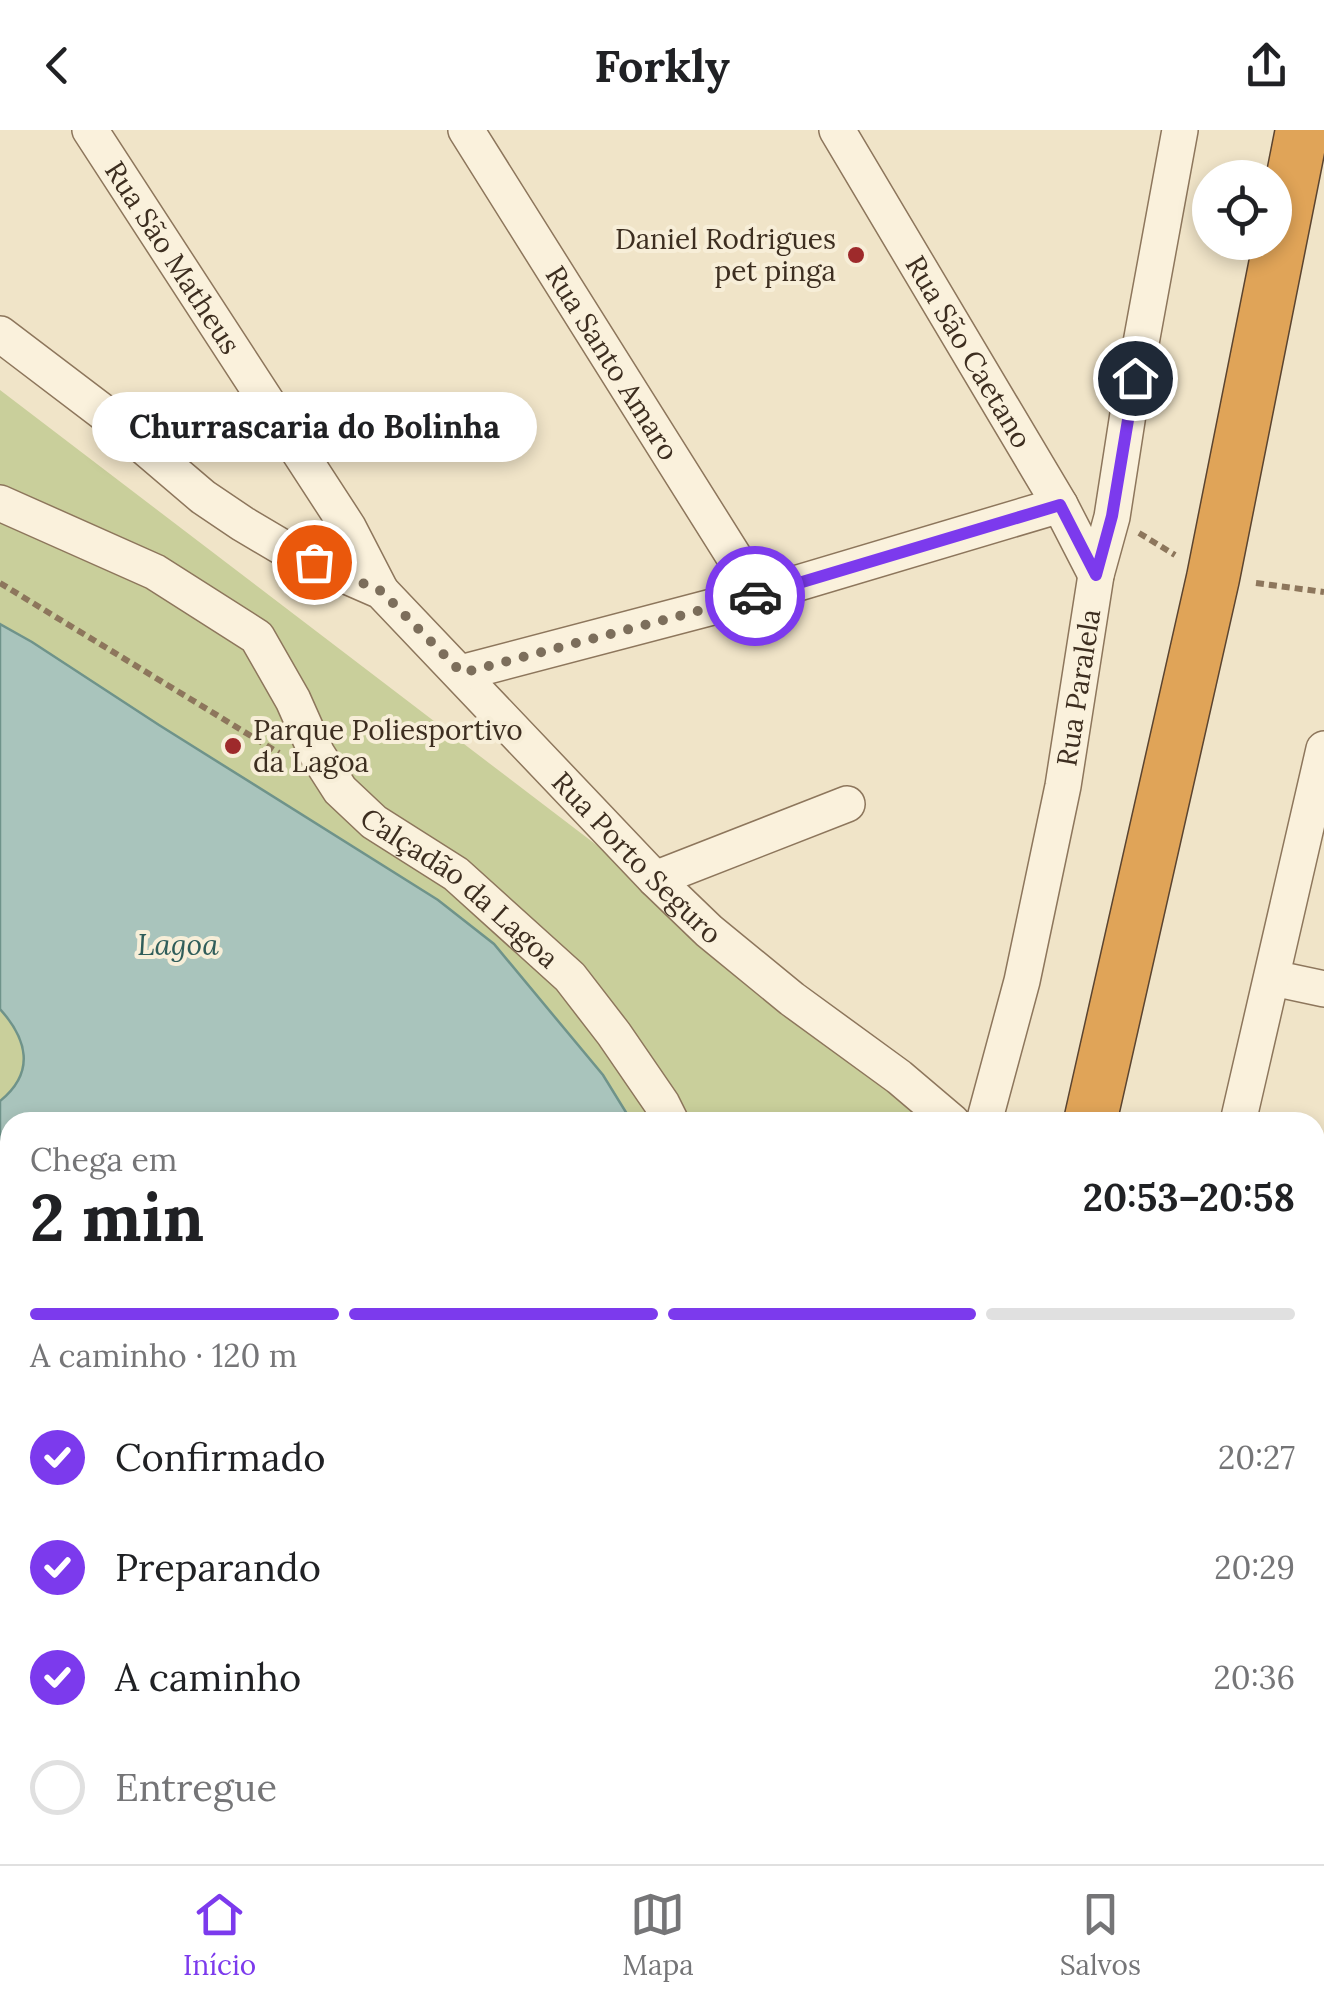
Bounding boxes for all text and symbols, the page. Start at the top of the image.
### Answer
text: Forkly [594,37,730,94]
icon: back [30,38,85,93]
icon: share [1239,38,1294,93]
street label: Rua São Matheus [97,154,249,361]
map controls [1192,160,1292,260]
button: locate [1192,160,1292,260]
place label: Daniel Rodrigues pet pinga [615,221,836,289]
marker: Daniel Rodrigues pet pinga [845,244,867,266]
street label: Rua São Caetano [898,249,1040,455]
street label: Rua Santo Amaro [538,259,687,467]
pin [1093,336,1178,421]
icon: home [1108,351,1163,406]
callout: Churrascaria do Bolinha [91,392,536,462]
text: Churrascaria do Bolinha [129,406,500,447]
pin [272,520,357,605]
icon: bag [287,535,342,590]
courier [705,546,805,646]
icon: car [728,569,783,624]
street label: Rua Paralela [1048,606,1108,769]
place label: Parque Poliesportivo da Lagoa [253,712,523,780]
marker: Parque Poliesportivo da Lagoa [222,735,244,757]
street label: Rua Porto Seguro [544,764,729,952]
street label: Calçadão da Lagoa [352,800,566,976]
water label: Lagoa [137,925,219,963]
text: Chega em [30,1139,177,1180]
text: 20:53–20:58 [1083,1173,1295,1221]
text: 2 min [30,1176,204,1259]
text: A caminho · 120 m [30,1335,297,1376]
icon: check [30,1430,85,1485]
text: Confirmado [115,1433,326,1481]
text: 20:27 [1218,1437,1295,1478]
icon: check [30,1540,85,1595]
text: Preparando [115,1543,321,1591]
text: 20:29 [1214,1547,1295,1588]
icon: check [30,1650,85,1705]
text: A caminho [115,1653,301,1701]
text: 20:36 [1214,1657,1295,1698]
text: Entregue [115,1763,277,1811]
tab: Início [183,1887,256,1983]
tab: Mapa [622,1887,694,1983]
tab: Salvos [1060,1887,1141,1983]

